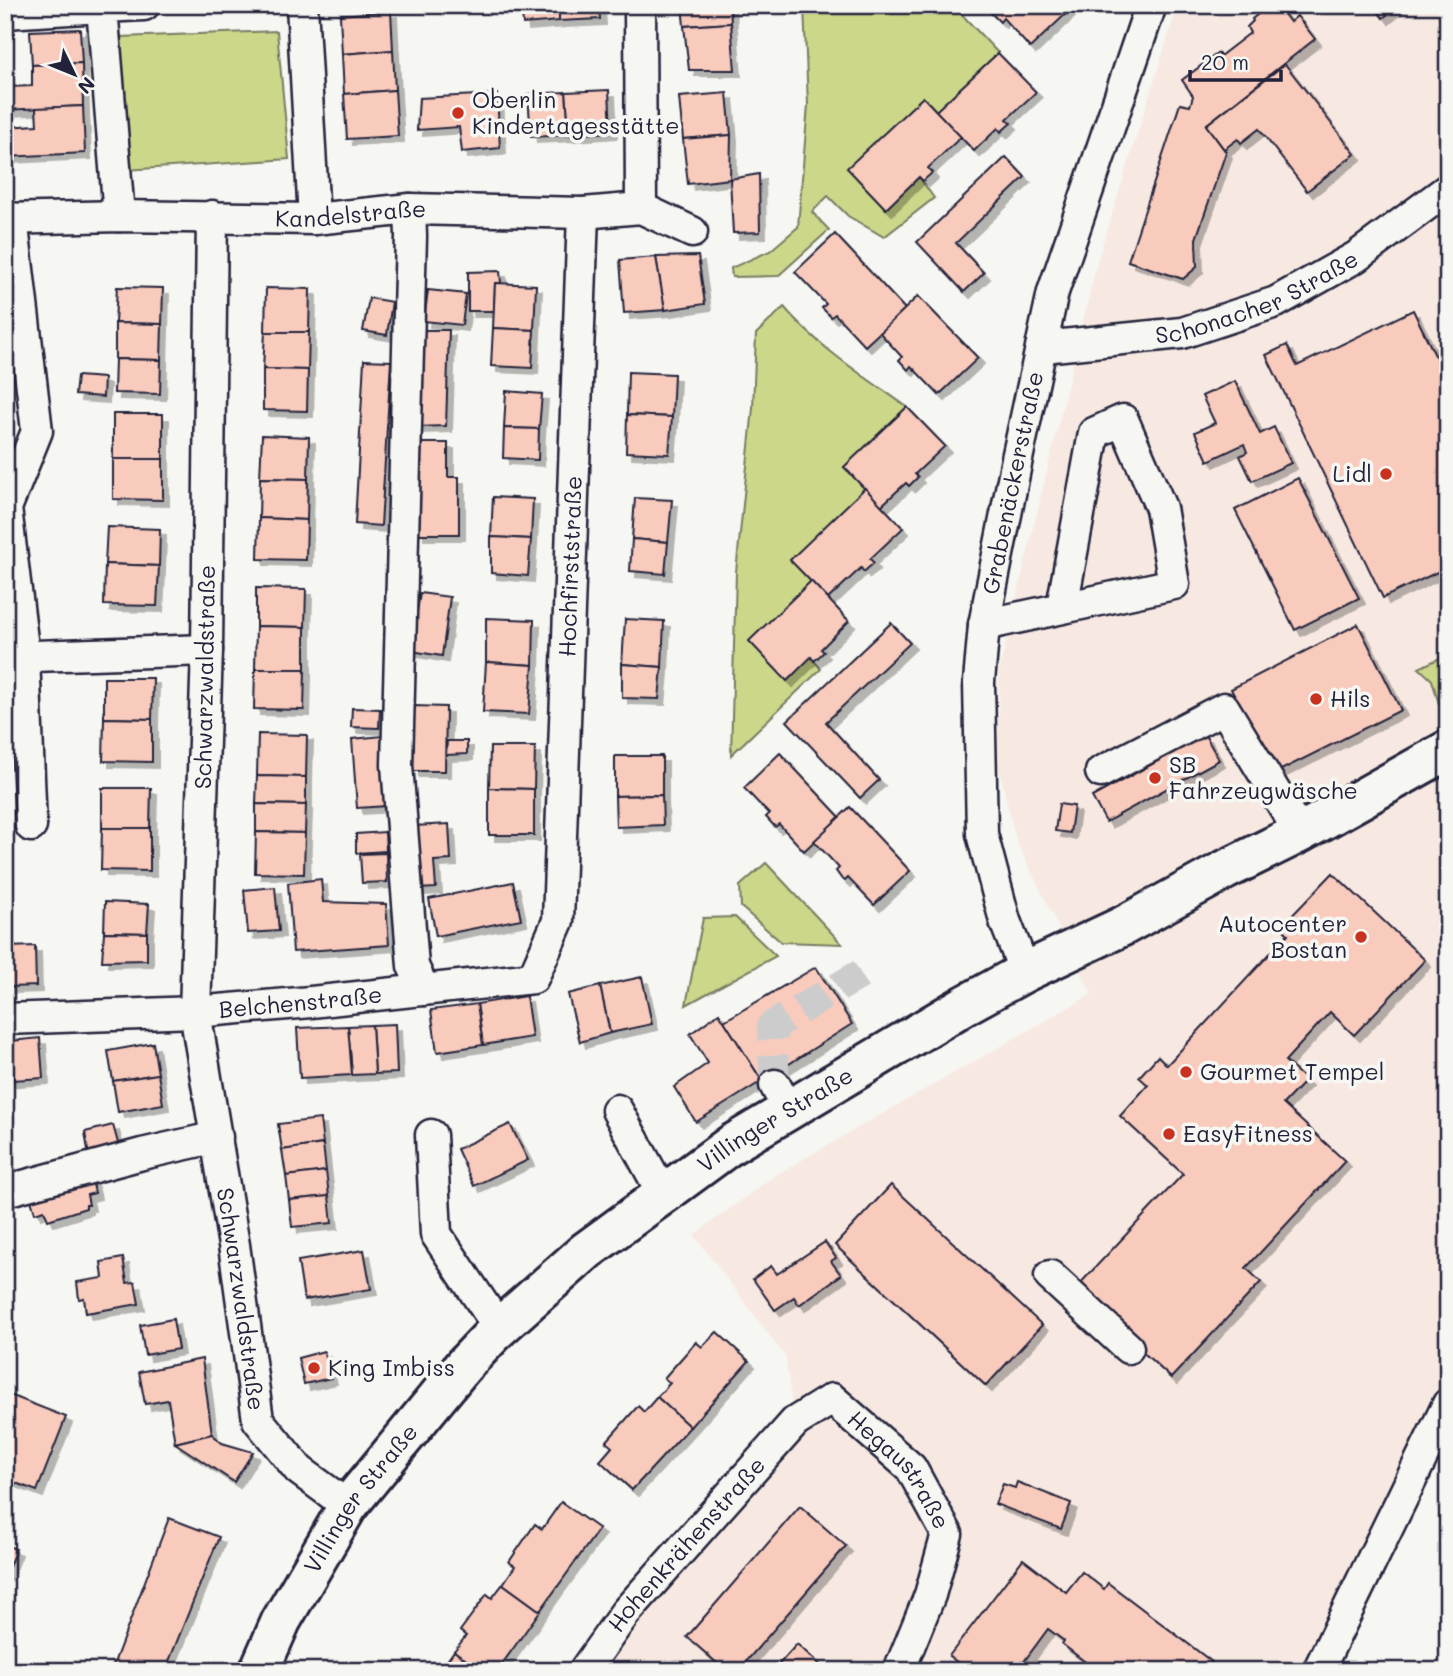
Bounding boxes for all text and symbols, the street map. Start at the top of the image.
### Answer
north arrow [38,38,108,108]
scale bar [1190,38,1282,82]
text: 20 m [1201,48,1249,75]
text: N [73,72,101,100]
place label: Oberlin Kindertagesstätte [472,84,679,140]
marker: Oberlin Kindertagesstätte [450,105,466,121]
street label: Kandelstraße [275,193,427,233]
street label: Schonacher Straße [1154,243,1363,350]
street label: Grabenäckerstraße [974,369,1049,597]
place label: Lidl [1333,458,1372,488]
marker: Lidl [1378,466,1394,482]
street label: Hochfirststraße [551,475,588,657]
street label: Schwarzwaldstraße [187,564,221,789]
place label: Hils [1330,683,1370,713]
marker: Hils [1308,691,1324,707]
place label: SB Fahrzeugwäsche [1169,749,1358,805]
marker: SB Fahrzeugwäsche [1147,770,1163,786]
place label: Autocenter Bostan [1218,908,1347,964]
marker: Autocenter Bostan [1353,929,1369,945]
street label: Belchenstraße [217,978,383,1024]
place label: Gourmet Tempel [1200,1056,1384,1086]
street label: Villinger Straße [691,1059,858,1178]
marker: Gourmet Tempel [1178,1064,1194,1080]
place label: EasyFitness [1183,1118,1313,1148]
marker: EasyFitness [1161,1126,1177,1142]
street label: Schwarzwaldstraße [211,1185,273,1412]
place label: King Imbiss [328,1352,455,1382]
marker: King Imbiss [306,1360,322,1376]
street label: Hegaustraße [842,1404,957,1534]
street label: Villinger Straße [296,1417,424,1578]
street label: Hohenkrähenstraße [600,1450,771,1638]

